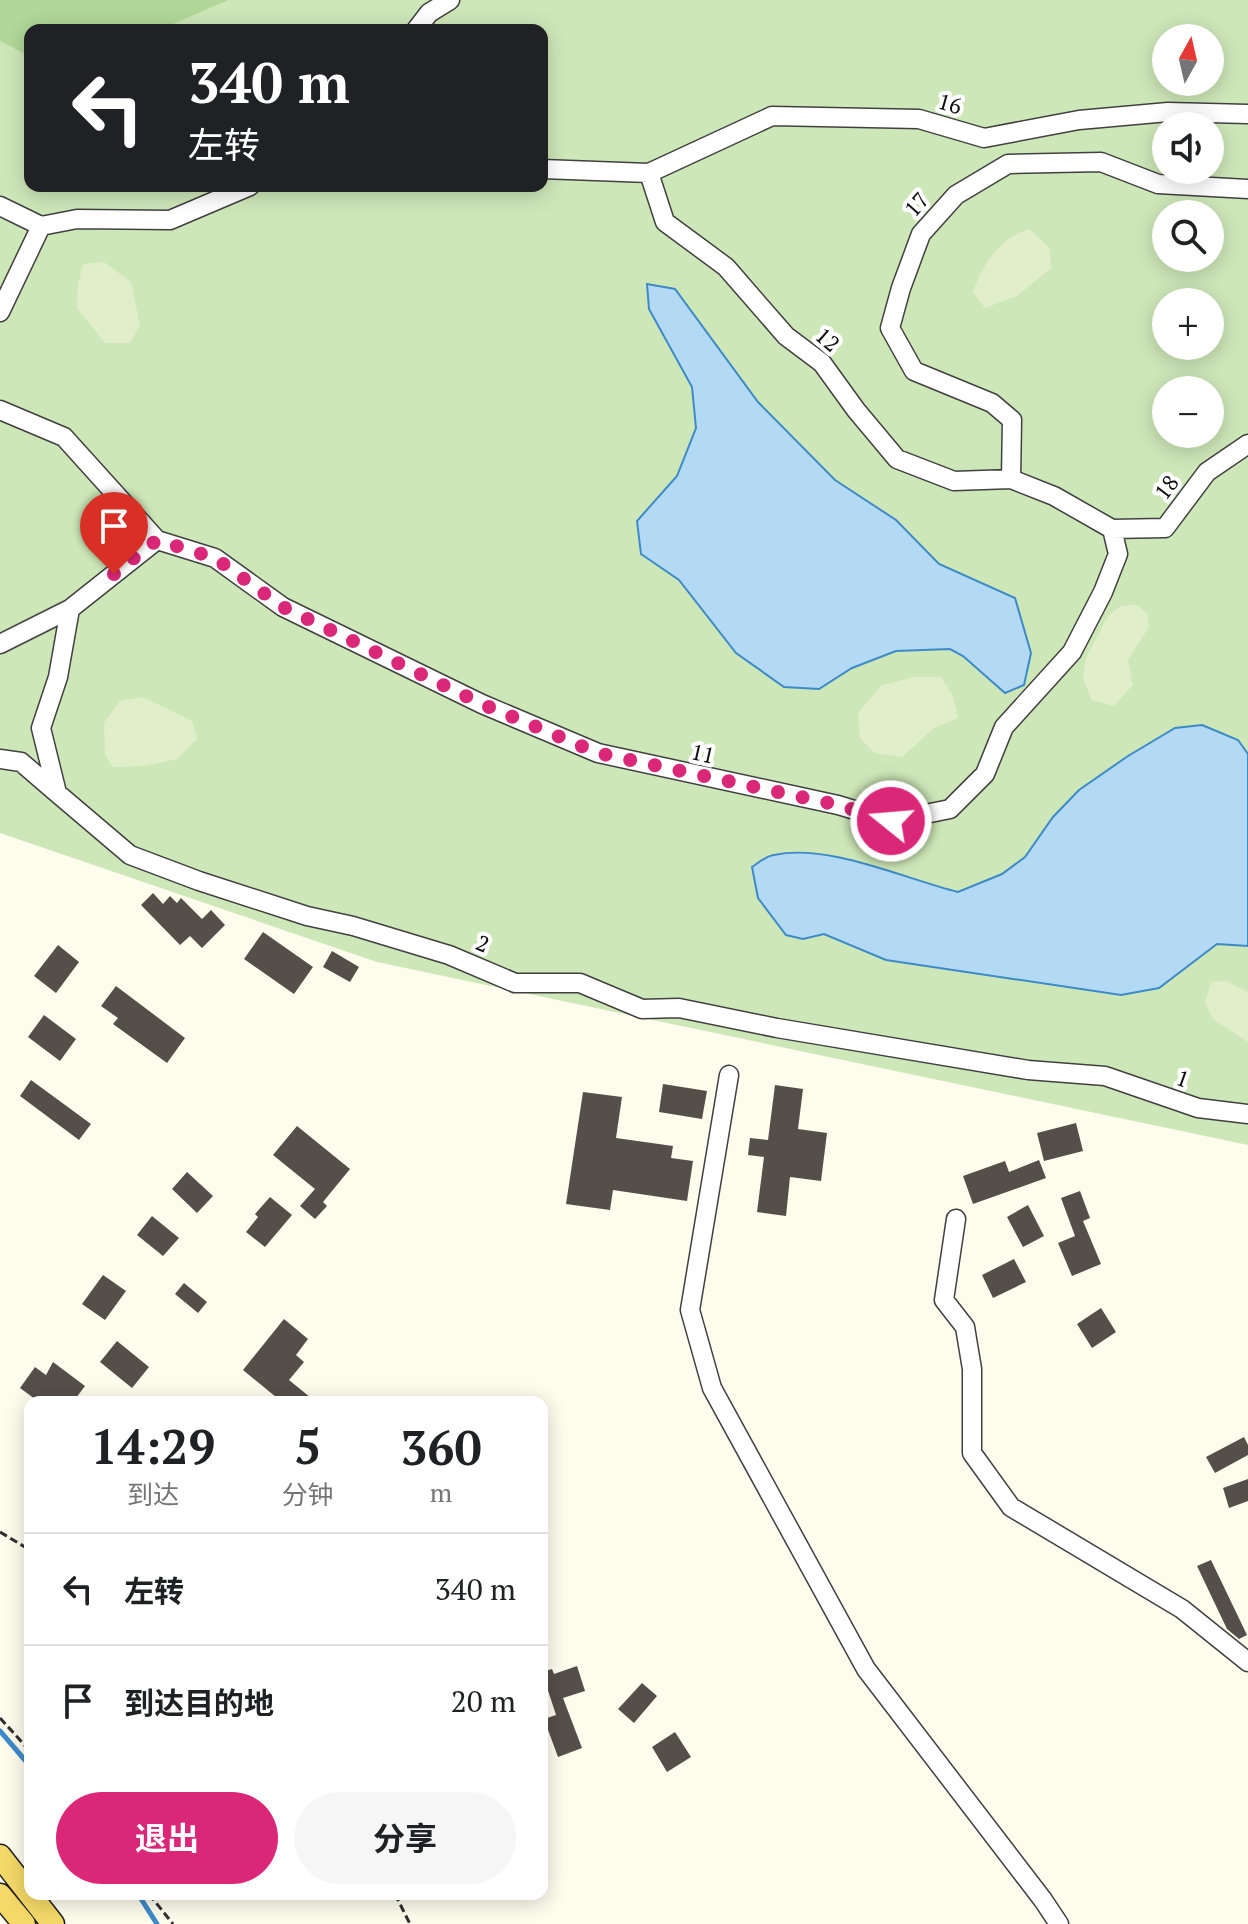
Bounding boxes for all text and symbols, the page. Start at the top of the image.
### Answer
north arrow [1152,24,1224,96]
map controls [1152,24,1224,448]
text: 340 m [188,45,350,119]
icon: left [56,56,160,160]
street label: 16 [935,86,966,120]
button: sound [1152,112,1224,184]
text: 左转 [188,121,260,168]
street label: 17 [897,186,935,222]
button: search [1152,200,1224,272]
button: + [1152,288,1224,360]
street label: 12 [810,320,846,358]
button: − [1152,376,1224,448]
street label: 18 [1147,469,1185,505]
pin [80,492,148,574]
icon: arrive [92,504,136,548]
street label: 11 [688,736,718,770]
position arrow [849,779,933,863]
street label: 2 [472,927,494,959]
street label: 1 [1173,1062,1193,1094]
text: 14:29 [90,1414,215,1478]
text: 5 [294,1414,321,1478]
text: 360 [400,1415,482,1479]
text: m [430,1475,452,1509]
text: 到达 [127,1477,179,1511]
text: 分钟 [282,1477,334,1511]
icon: left [56,1567,100,1611]
text: 340 m [435,1569,516,1609]
text: 左转 [124,1571,184,1611]
icon: arrive [56,1679,100,1723]
text: 20 m [451,1681,516,1721]
text: 到达目的地 [124,1683,274,1723]
button: 退出 [56,1792,278,1884]
button: 分享 [294,1792,516,1884]

